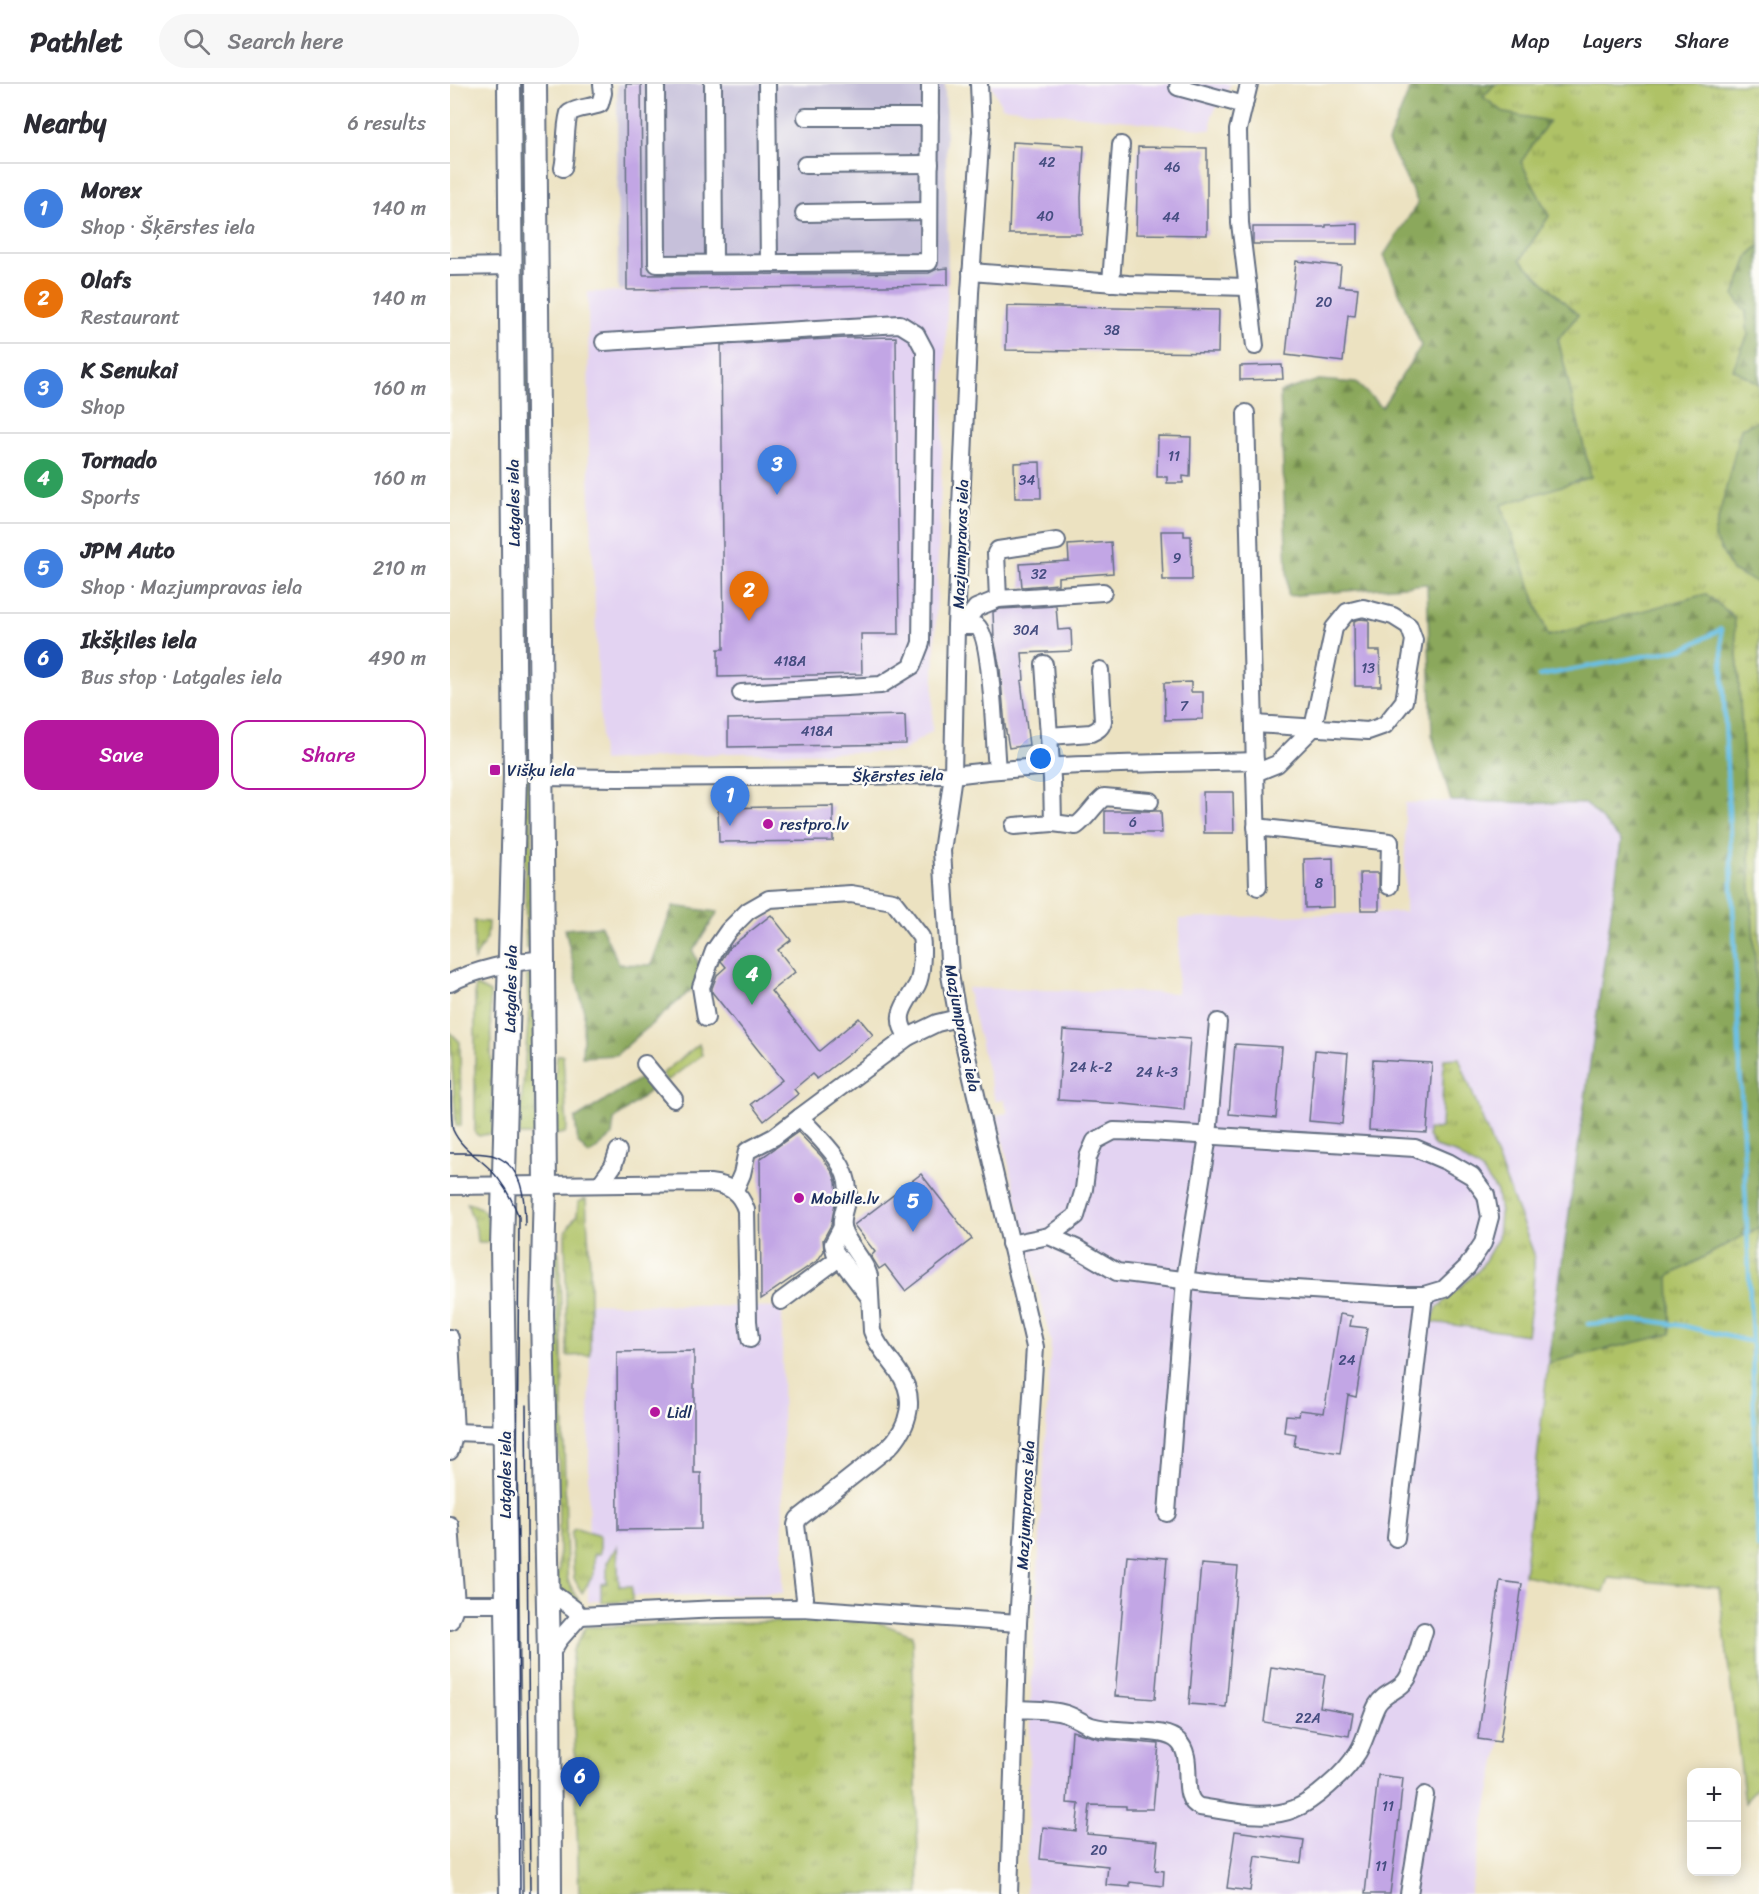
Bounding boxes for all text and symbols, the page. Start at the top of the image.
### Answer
search box [159,14,579,68]
text: Pathlet [30,17,123,66]
text: Search here [228,22,343,61]
text: Map [1511,22,1550,60]
text: Layers [1583,22,1642,60]
text: Share [1675,22,1729,60]
icon: search [180,25,213,58]
text: Nearby [24,100,106,146]
text: 6 results [347,106,426,141]
house number: 42 [1039,150,1055,175]
house number: 46 [1164,155,1180,180]
text: Morex [81,171,142,210]
text: 1 [39,191,48,226]
text: 140 m [372,191,426,226]
house number: 40 [1036,204,1054,229]
house number: 44 [1162,205,1180,230]
text: Shop · Šķērstes iela [81,210,255,245]
text: Olafs [81,261,131,300]
text: 2 [38,281,49,316]
text: 140 m [372,281,426,316]
house number: 20 [1316,290,1333,315]
text: Restaurant [81,300,180,335]
house number: 38 [1104,318,1121,343]
text: K Senukai [81,351,178,390]
text: 3 [38,371,49,406]
text: 160 m [373,371,426,406]
text: Shop [81,390,125,425]
text: Tornado [81,441,157,480]
house number: 11 [1168,444,1180,469]
pin: 3 [758,446,796,495]
street label: Latgales iela [498,459,529,547]
text: 4 [37,461,50,496]
text: 160 m [373,461,426,496]
house number: 34 [1019,468,1035,493]
street label: Mazjumpravas iela [944,479,977,609]
text: Sports [81,480,140,515]
text: JPM Auto [81,531,175,570]
house number: 9 [1173,546,1182,571]
text: 5 [37,551,50,586]
text: 210 m [373,551,426,586]
house number: 32 [1031,562,1047,587]
text: Shop · Mazjumpravas iela [81,570,302,605]
pin: 2 [730,572,768,621]
house number: 30A [1013,618,1039,643]
text: Ikšķiles iela [81,621,196,660]
text: 6 [38,641,49,676]
text: 490 m [368,641,426,676]
house number: 418A [774,649,806,674]
house number: 13 [1361,656,1375,681]
text: Bus stop · Latgales iela [81,660,282,695]
house number: 7 [1180,694,1189,719]
house number: 418A [801,719,833,744]
button: Save [24,720,219,790]
button: Share [231,720,426,790]
your location [1026,744,1055,773]
place label: Višķu iela [507,756,576,785]
street label: Šķērstes iela [852,760,944,791]
marker: Višķu iela [488,763,502,777]
pin: 1 [710,776,750,826]
place label: restpro.lv [780,810,850,839]
house number: 6 [1129,810,1137,835]
marker: restpro.lv [761,817,775,831]
house number: 8 [1315,871,1324,896]
street label: Latgales iela [495,945,526,1033]
pin: 4 [732,956,772,1005]
street label: Mazjumpravas iela [936,962,989,1094]
house number: 24 k-2 [1070,1055,1112,1080]
house number: 24 k-3 [1136,1060,1178,1085]
pin: 5 [894,1182,932,1232]
place label: Mobille.lv [811,1184,880,1213]
marker: Mobille.lv [792,1191,806,1205]
house number: 24 [1339,1348,1356,1373]
place label: Lidl [667,1398,692,1427]
marker: Lidl [648,1405,662,1419]
street label: Latgales iela [491,1431,520,1519]
street label: Mazjumpravas iela [1008,1440,1043,1570]
house number: 22A [1295,1706,1321,1731]
pin: 6 [560,1758,600,1807]
map controls [1687,1768,1741,1876]
button: + [1687,1768,1741,1822]
house number: 11 [1382,1794,1394,1819]
button: − [1687,1822,1741,1876]
house number: 20 [1091,1838,1108,1863]
house number: 11 [1375,1854,1387,1879]

